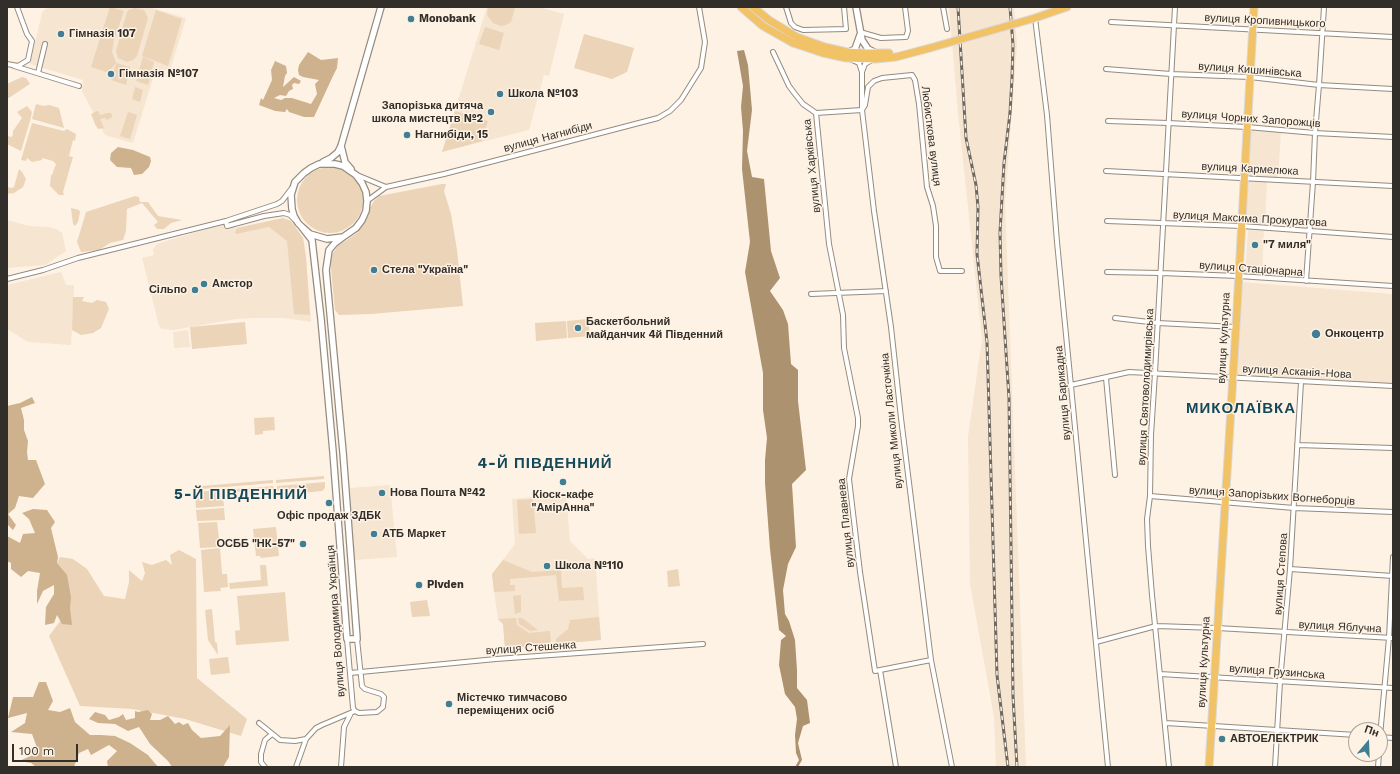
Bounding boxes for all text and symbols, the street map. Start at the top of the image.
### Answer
street label: вулиця Кропивницького [1204,11,1326,31]
place label: Monobank [419,12,476,26]
marker: Monobank [406,14,416,24]
place label: Гімназія 107 [69,27,136,41]
marker: Гімназія 107 [56,29,66,39]
street label: вулиця Кишинівська [1198,60,1302,80]
place label: Гімназія №107 [119,67,198,81]
marker: Гімназія №107 [106,69,116,79]
street label: Любисткова вулиця [918,85,944,187]
place label: Школа №103 [508,87,578,101]
marker: Школа №103 [495,89,505,99]
place label: Запорізька дитяча школа мистецтв №2 [372,99,483,125]
marker: Запорізька дитяча школа мистецтв №2 [486,107,496,117]
street label: вулиця Чорних Запорожців [1181,108,1321,130]
street label: вулиця Харківська [801,118,823,214]
street label: вулиця Нагнибіди [502,119,594,155]
place label: Нагнибіди, 15 [415,128,488,142]
marker: Нагнибіди, 15 [402,130,412,140]
street label: вулиця Кармелюка [1201,160,1299,178]
street label: вулиця Максима Прокуратова [1173,208,1327,230]
place label: "7 миля" [1263,238,1311,252]
marker: "7 миля" [1250,240,1260,250]
street label: вулиця Стаціонарна [1199,259,1303,279]
place label: Стела "Україна" [382,263,468,277]
marker: Стела "Україна" [369,265,379,275]
place label: Амстор [212,277,253,291]
marker: Амстор [199,279,209,289]
place label: Сільпо [149,283,187,297]
marker: Сільпо [190,285,200,295]
street label: вулиця Культурна [1215,292,1233,384]
street label: вулиця Святоволодимирівська [1135,308,1157,466]
place label: Баскетбольний майданчик 4й Південний [586,315,723,341]
marker: Баскетбольний майданчик 4й Південний [573,323,583,333]
place label: Онкоцентр [1325,327,1384,341]
marker: Онкоцентр [1310,328,1322,340]
street label: вулиця Барикадна [1052,345,1074,441]
street label: вулиця Миколи Ласточкіна [878,352,906,490]
street label: вулиця Асканія-Нова [1242,363,1352,381]
district label: МИКОЛАЇВКА [1186,400,1296,418]
district label: 4-Й ПІВДЕННИЙ [477,455,613,473]
marker: Кіоск-кафе "АмірАнна" [558,477,568,487]
street label: вулиця Плавнева [835,478,857,568]
street label: вулиця Запорізьких Вогнеборців [1189,484,1355,508]
district label: 5-Й ПІВДЕННИЙ [174,486,308,504]
place label: Нова Пошта №42 [390,486,485,500]
marker: Нова Пошта №42 [377,488,387,498]
place label: Кіоск-кафе "АмірАнна" [531,488,595,514]
marker: Офіс продаж ЗДБК [324,498,334,508]
place label: Офіс продаж ЗДБК [277,509,381,523]
place label: АТБ Маркет [382,527,446,541]
marker: АТБ Маркет [369,529,379,539]
street label: вулиця Степова [1272,532,1290,616]
place label: ОСББ "НК-57" [216,537,295,551]
marker: ОСББ "НК-57" [298,539,308,549]
street label: вулиця Володимира Українця [324,545,348,697]
place label: Школа №110 [555,559,623,573]
marker: Школа №110 [542,561,552,571]
place label: Pivden [427,578,464,592]
marker: Pivden [414,580,424,590]
street label: вулиця Культурна [1195,616,1213,708]
street label: вулиця Яблучна [1298,618,1382,636]
street label: вулиця Стешенка [485,638,577,658]
street label: вулиця Грузинська [1229,662,1325,682]
place label: Містечко тимчасово переміщених осіб [457,691,567,717]
marker: Містечко тимчасово переміщених осіб [444,699,454,709]
north arrow [1348,722,1388,762]
text: Пн [1363,723,1381,740]
place label: АВТОЕЛЕКТРИК [1230,732,1319,746]
marker: АВТОЕЛЕКТРИК [1217,734,1227,744]
scale bar [14,736,80,762]
text: 100 m [19,744,54,758]

